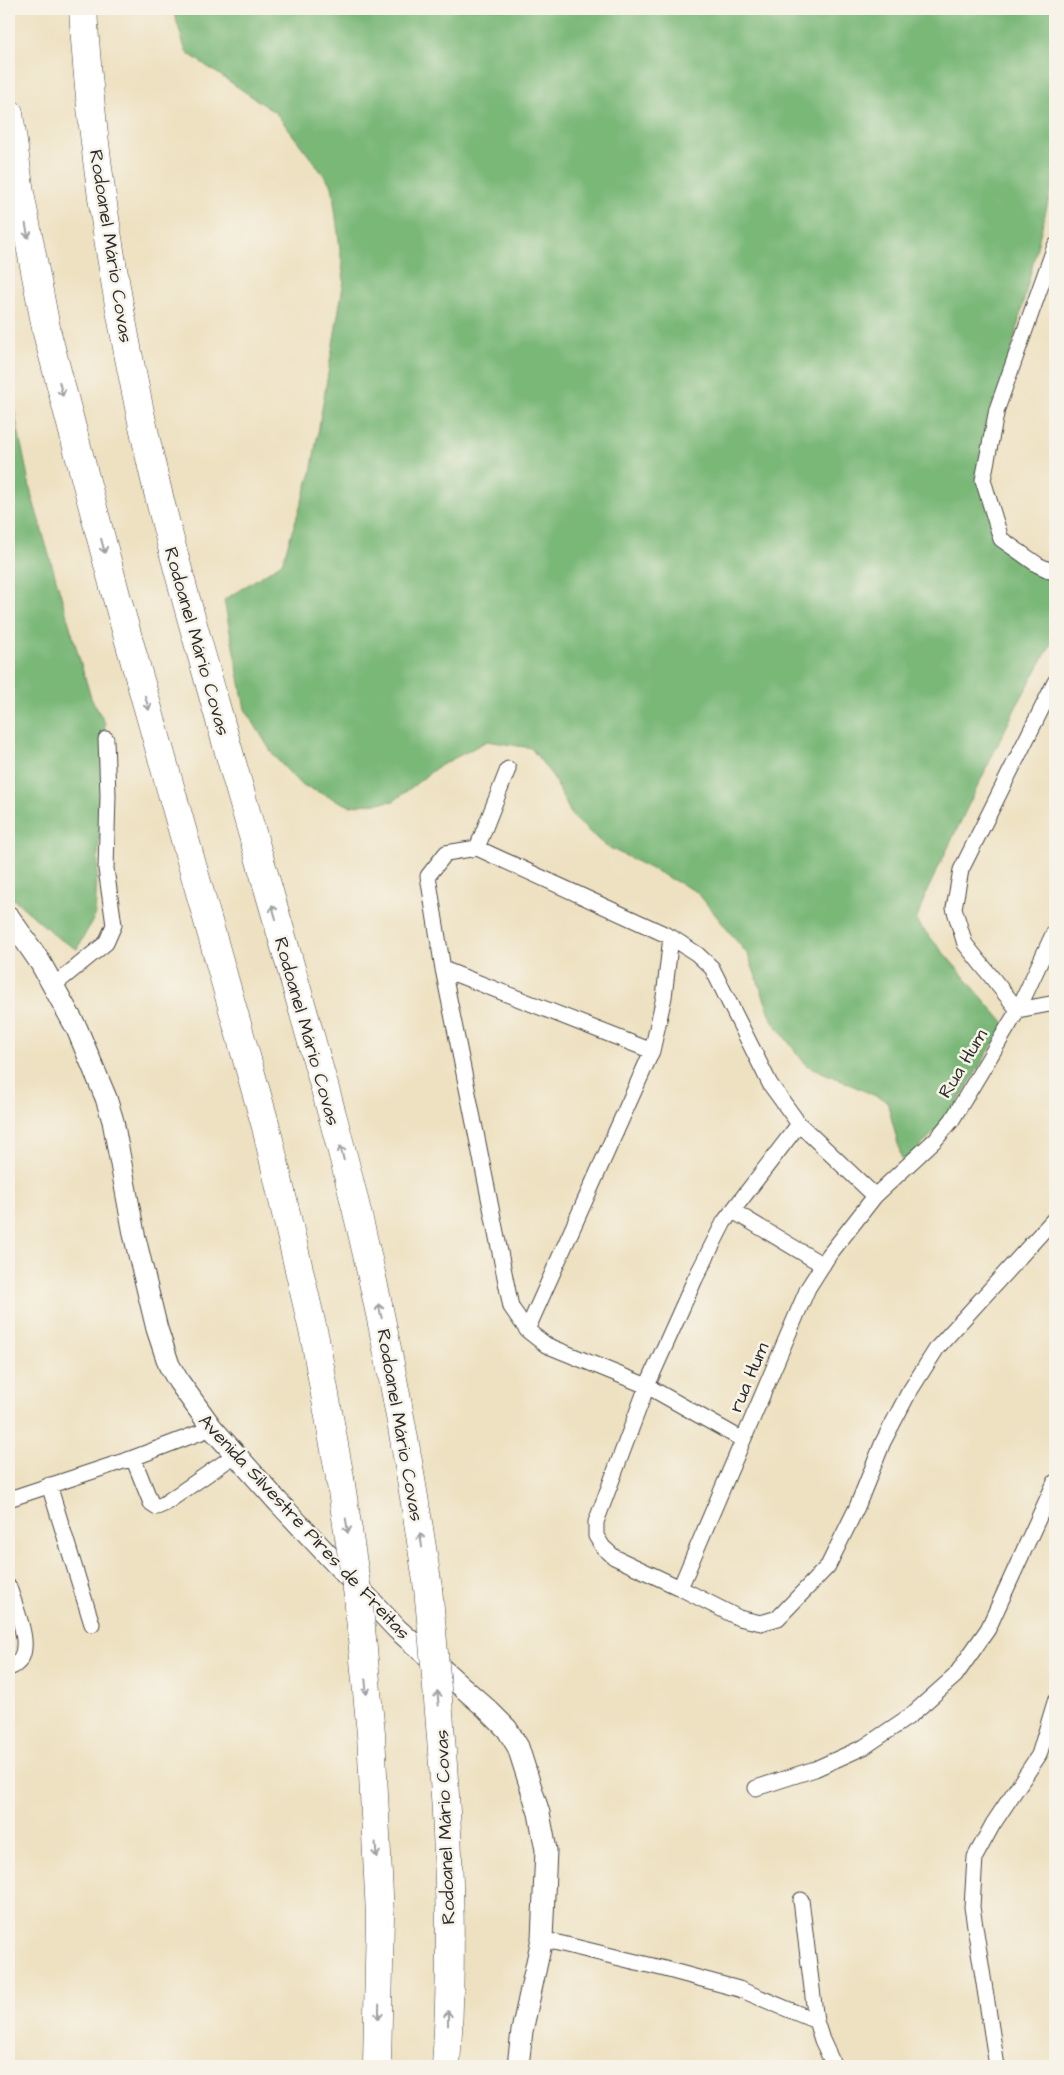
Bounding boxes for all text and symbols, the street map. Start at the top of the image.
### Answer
street label: Rodoanel Mário Covas [82,148,139,345]
one-way arrow [23,222,33,238]
one-way arrow [57,381,66,397]
one-way arrow [99,538,108,554]
street label: Rodoanel Mário Covas [157,544,236,739]
one-way arrow [142,695,152,711]
one-way arrow [269,904,279,920]
street label: Rodoanel Mário Covas [267,934,346,1129]
street label: Rua Hum [932,1024,995,1103]
one-way arrow [337,1145,346,1161]
one-way arrow [375,1303,384,1319]
street label: Rodoanel Mário Covas [369,1327,430,1524]
street label: rua Hum [723,1338,776,1417]
street label: Avenida Silvestre Pires de Freitas [192,1408,416,1646]
one-way arrow [342,1518,352,1534]
one-way arrow [416,1532,426,1548]
one-way arrow [361,1679,371,1695]
one-way arrow [433,1690,443,1706]
street label: Rodoanel Mário Covas [429,1729,462,1925]
one-way arrow [372,1841,381,1857]
one-way arrow [374,2004,384,2020]
one-way arrow [443,2010,453,2026]

